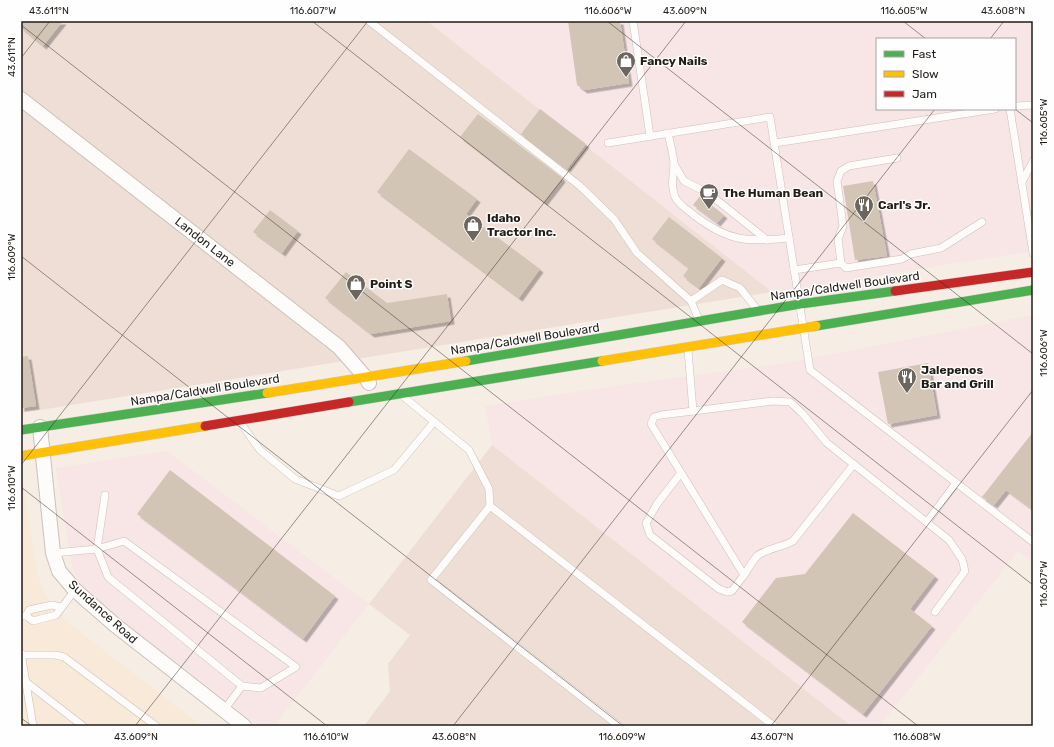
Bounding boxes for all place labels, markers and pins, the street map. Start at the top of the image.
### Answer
shop icon: Fancy Nails [615,50,637,78]
place label: Fancy Nails [640,54,708,68]
cafe icon: The Human Bean [698,182,720,210]
place label: The Human Bean [723,186,823,200]
restaurant icon: Carl's Jr. [853,194,875,222]
place label: Carl's Jr. [878,198,931,212]
place label: Idaho Tractor Inc. [487,211,556,239]
shop icon: Idaho Tractor Inc. [462,214,484,242]
shop icon: Point S [345,273,367,301]
place label: Point S [370,277,413,291]
place label: Jalepenos Bar and Grill [921,363,994,391]
restaurant icon: Jalepenos Bar and Grill [896,366,918,394]

